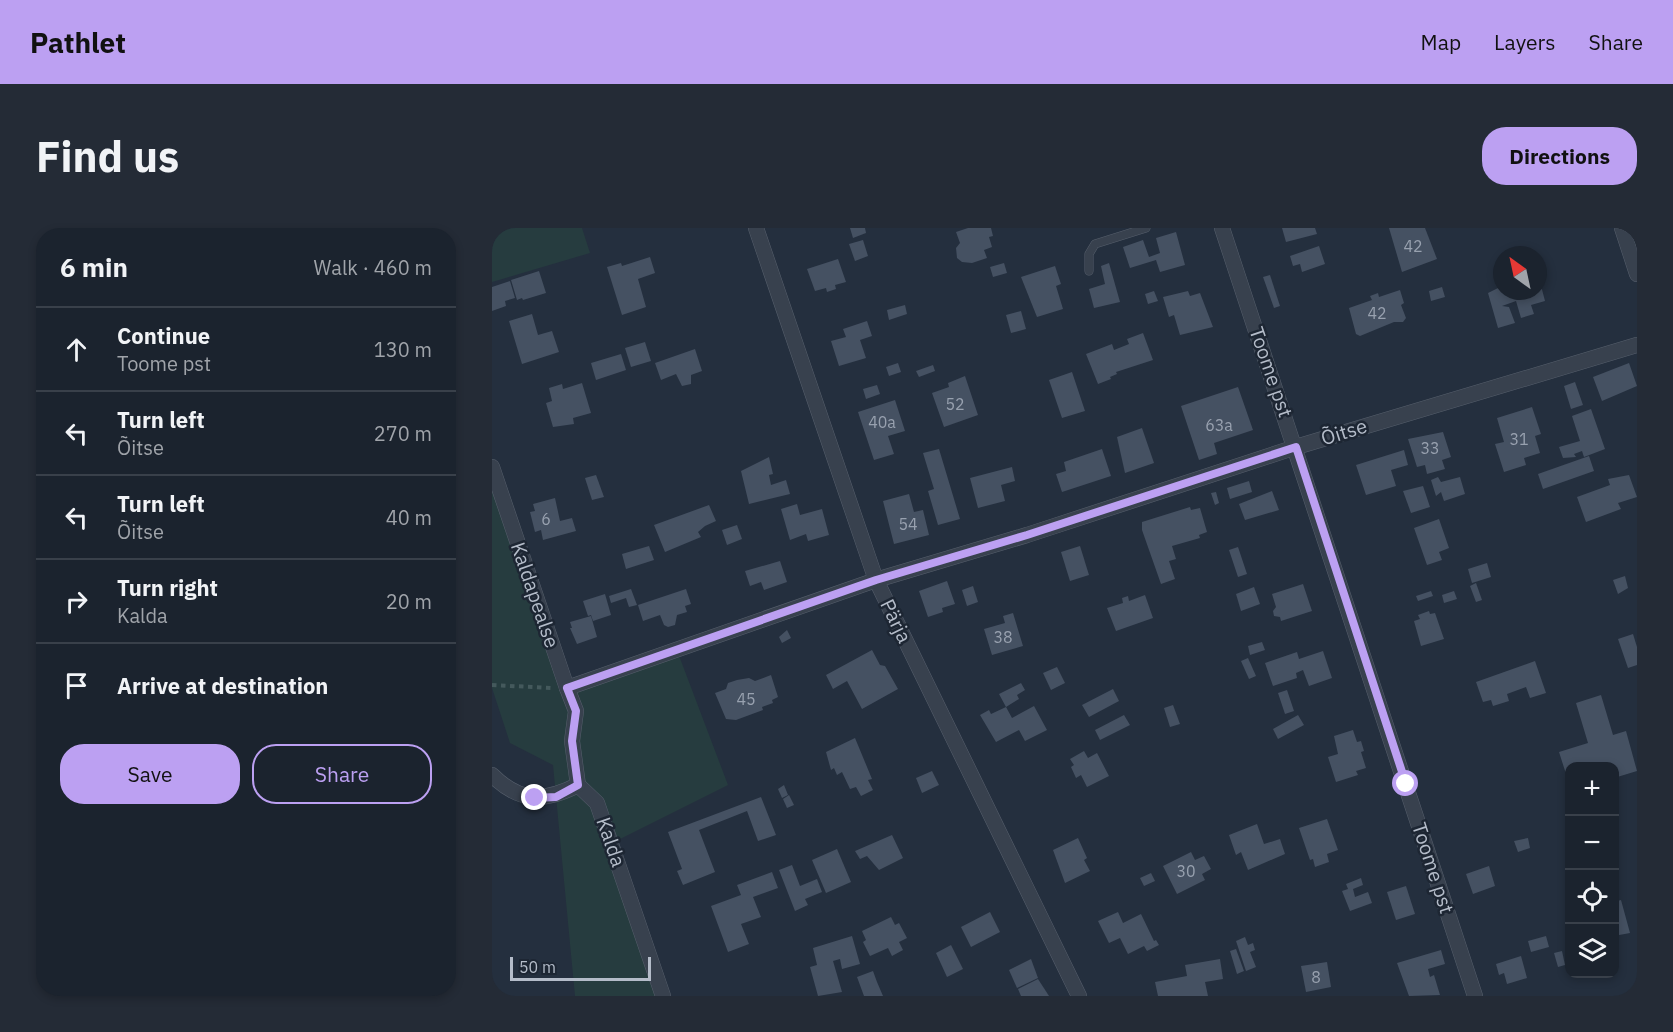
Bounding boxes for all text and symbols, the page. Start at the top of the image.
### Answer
text: Pathlet [30,24,126,61]
text: Map [1421,28,1461,56]
text: Layers [1494,28,1556,56]
text: Share [1589,28,1643,56]
button: Directions [1482,127,1637,185]
text: Find us [36,129,179,184]
house number: 42 [1403,236,1423,256]
north arrow [1493,246,1547,300]
text: 6 min [60,250,128,284]
text: Walk · 460 m [314,254,432,281]
house number: 42 [1367,303,1387,323]
text: Continue [117,321,210,350]
street label: Toome pst [1243,323,1300,421]
icon: ahead [60,333,93,366]
text: 130 m [374,336,432,363]
text: Toome pst [117,350,211,377]
house number: 52 [945,394,965,414]
text: Turn left [117,405,205,434]
house number: 40a [868,412,896,432]
street label: Õitse [1317,412,1370,451]
house number: 63a [1205,415,1233,435]
icon: left [60,417,93,450]
text: 270 m [374,420,432,447]
house number: 31 [1509,429,1529,449]
text: Õitse [117,434,164,461]
house number: 33 [1420,438,1440,458]
text: Turn left [117,489,205,518]
icon: left [60,501,93,534]
text: 40 m [386,504,432,531]
house number: 6 [541,509,551,529]
house number: 54 [898,514,918,534]
text: Õitse [117,518,164,545]
street label: Kaldapealse [505,538,566,651]
text: Turn right [117,573,218,602]
icon: right [60,585,93,618]
text: 20 m [386,588,432,615]
street label: Pärja [874,594,919,647]
text: Kalda [117,602,168,629]
house number: 38 [993,627,1013,647]
icon: arrive [60,669,93,702]
text: Arrive at destination [117,671,328,700]
house number: 45 [736,689,756,709]
button: Save [60,744,240,804]
button: Share [252,744,432,804]
map controls [1565,762,1619,978]
button: + [1565,762,1619,816]
route start [1392,770,1418,796]
route end [521,784,547,810]
street label: Kalda [590,813,633,871]
button: − [1565,816,1619,870]
street label: Toome pst [1406,819,1461,917]
house number: 30 [1176,861,1196,881]
button: locate [1565,870,1619,924]
button: layers [1565,924,1619,978]
scale bar [510,954,651,982]
text: 50 m [519,957,556,977]
house number: 8 [1311,967,1321,987]

